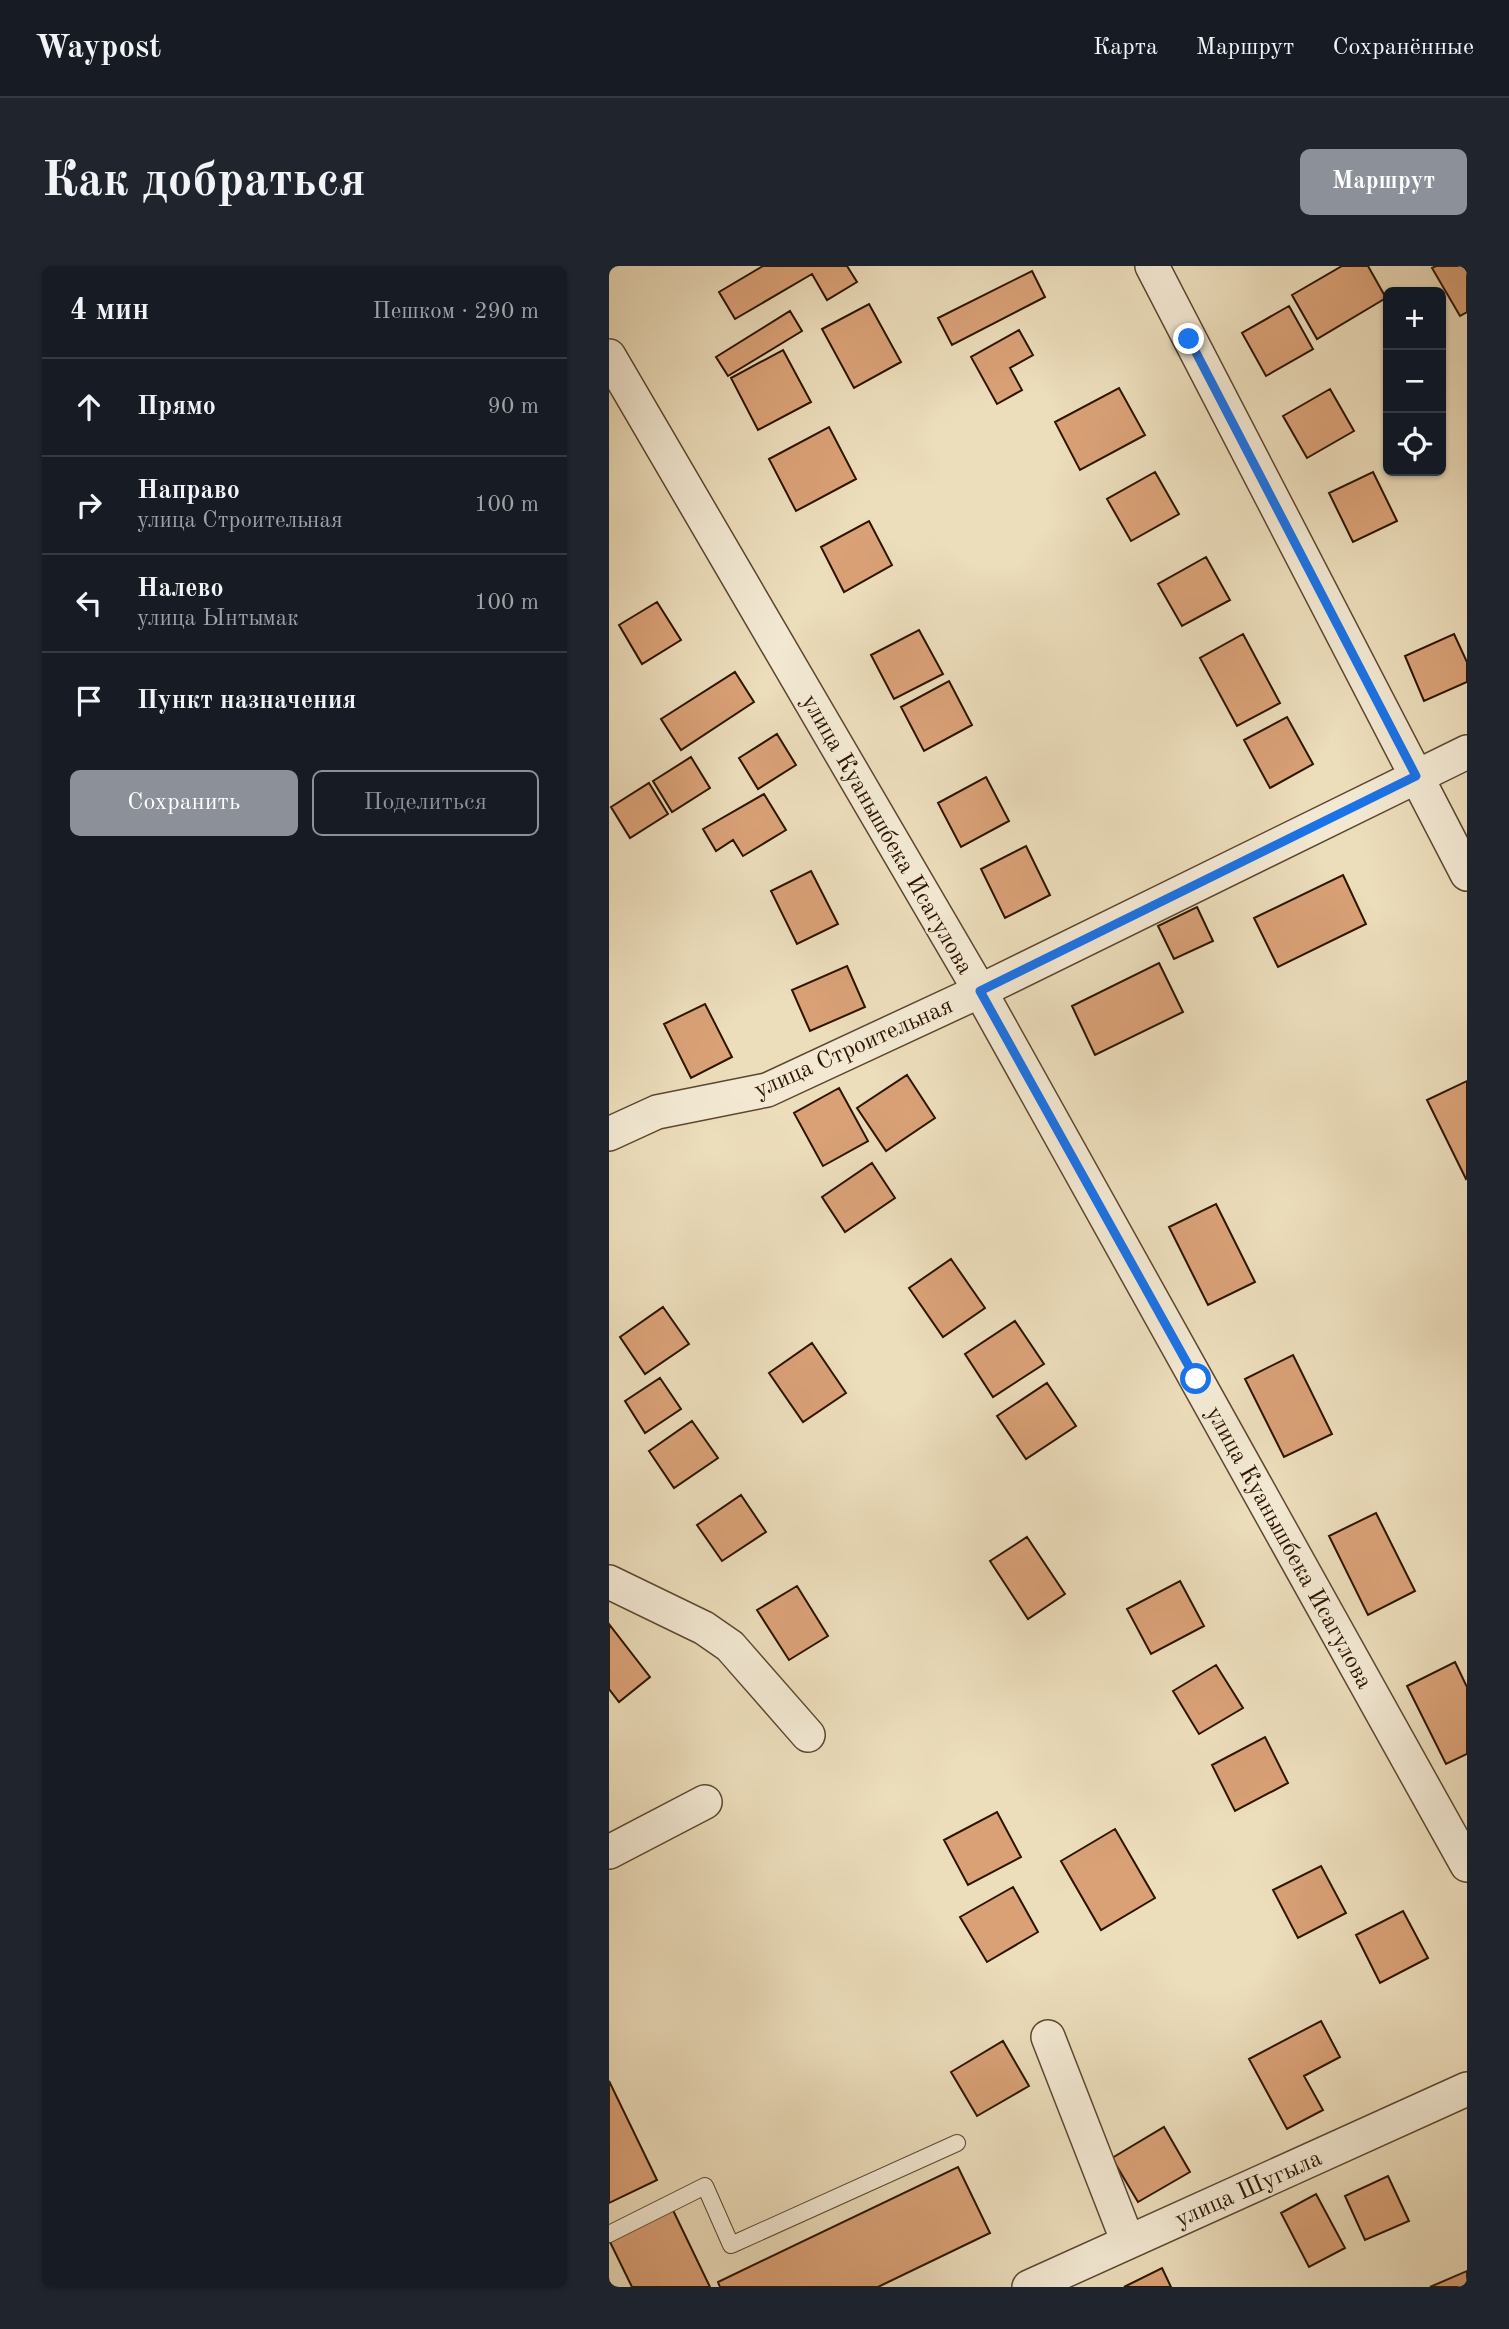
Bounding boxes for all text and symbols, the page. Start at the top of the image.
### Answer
text: Waypost [35,32,161,65]
text: Карта [1093,36,1158,60]
text: Маршрут [1196,36,1294,60]
text: Сохранённые [1332,36,1474,60]
button: Маршрут [1300,149,1467,215]
text: Как добраться [42,158,366,207]
map controls [1383,287,1446,476]
button: + [1383,287,1446,350]
text: 4 мин [70,296,149,326]
text: Пешком · 290 m [373,300,539,323]
route end [1173,323,1204,354]
button: − [1383,350,1446,413]
icon: ahead [70,388,108,426]
text: Прямо [137,394,216,420]
text: 90 m [488,395,539,418]
button: locate [1383,413,1446,476]
text: Направо [137,478,240,504]
icon: right [70,486,108,524]
text: 100 m [474,493,539,516]
text: улица Строительная [137,509,343,532]
text: Налево [137,576,224,602]
icon: left [70,584,108,622]
text: 100 m [474,591,539,614]
text: улица Ынтымак [137,607,299,630]
icon: arrive [70,682,108,720]
text: Пункт назначения [137,688,356,714]
street label: улица Куанышбека Исагулова [796,691,976,979]
button: Сохранить [70,770,298,836]
button: Поделиться [312,770,539,836]
street label: улица Строительная [751,994,957,1103]
route start [1180,1363,1211,1394]
street label: улица Куанышбека Исагулова [1200,1403,1376,1693]
street label: улица Шугыла [1172,2147,1326,2233]

